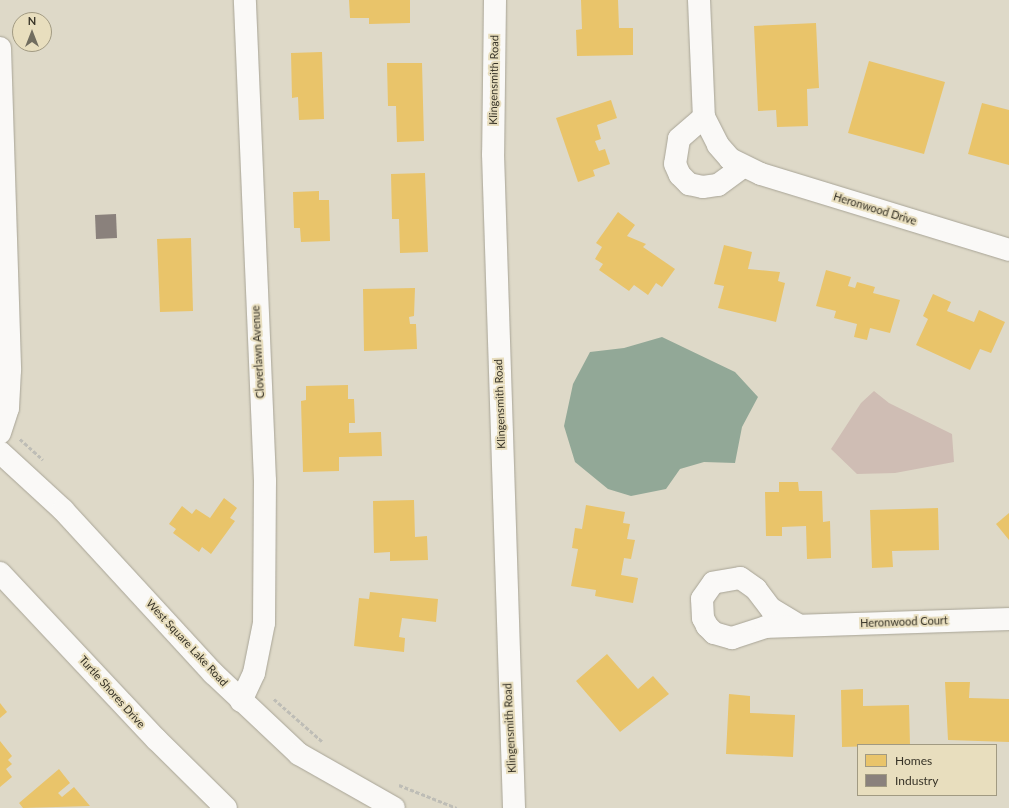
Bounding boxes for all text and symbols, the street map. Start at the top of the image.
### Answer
north arrow [12,12,52,52]
text: N [28,14,36,27]
street label: Klingensmith Road [487,35,501,125]
street label: Heronwood Drive [832,190,918,228]
street label: Cloverlawn Avenue [249,305,267,399]
street label: Klingensmith Road [492,359,508,449]
street label: West Square Lake Road [143,597,231,689]
street label: Heronwood Court [860,614,948,630]
street label: Turtle Shores Drive [76,653,148,731]
street label: Klingensmith Road [501,683,519,773]
legend [857,744,997,796]
text: Homes [895,753,932,768]
text: Industry [895,773,938,788]

